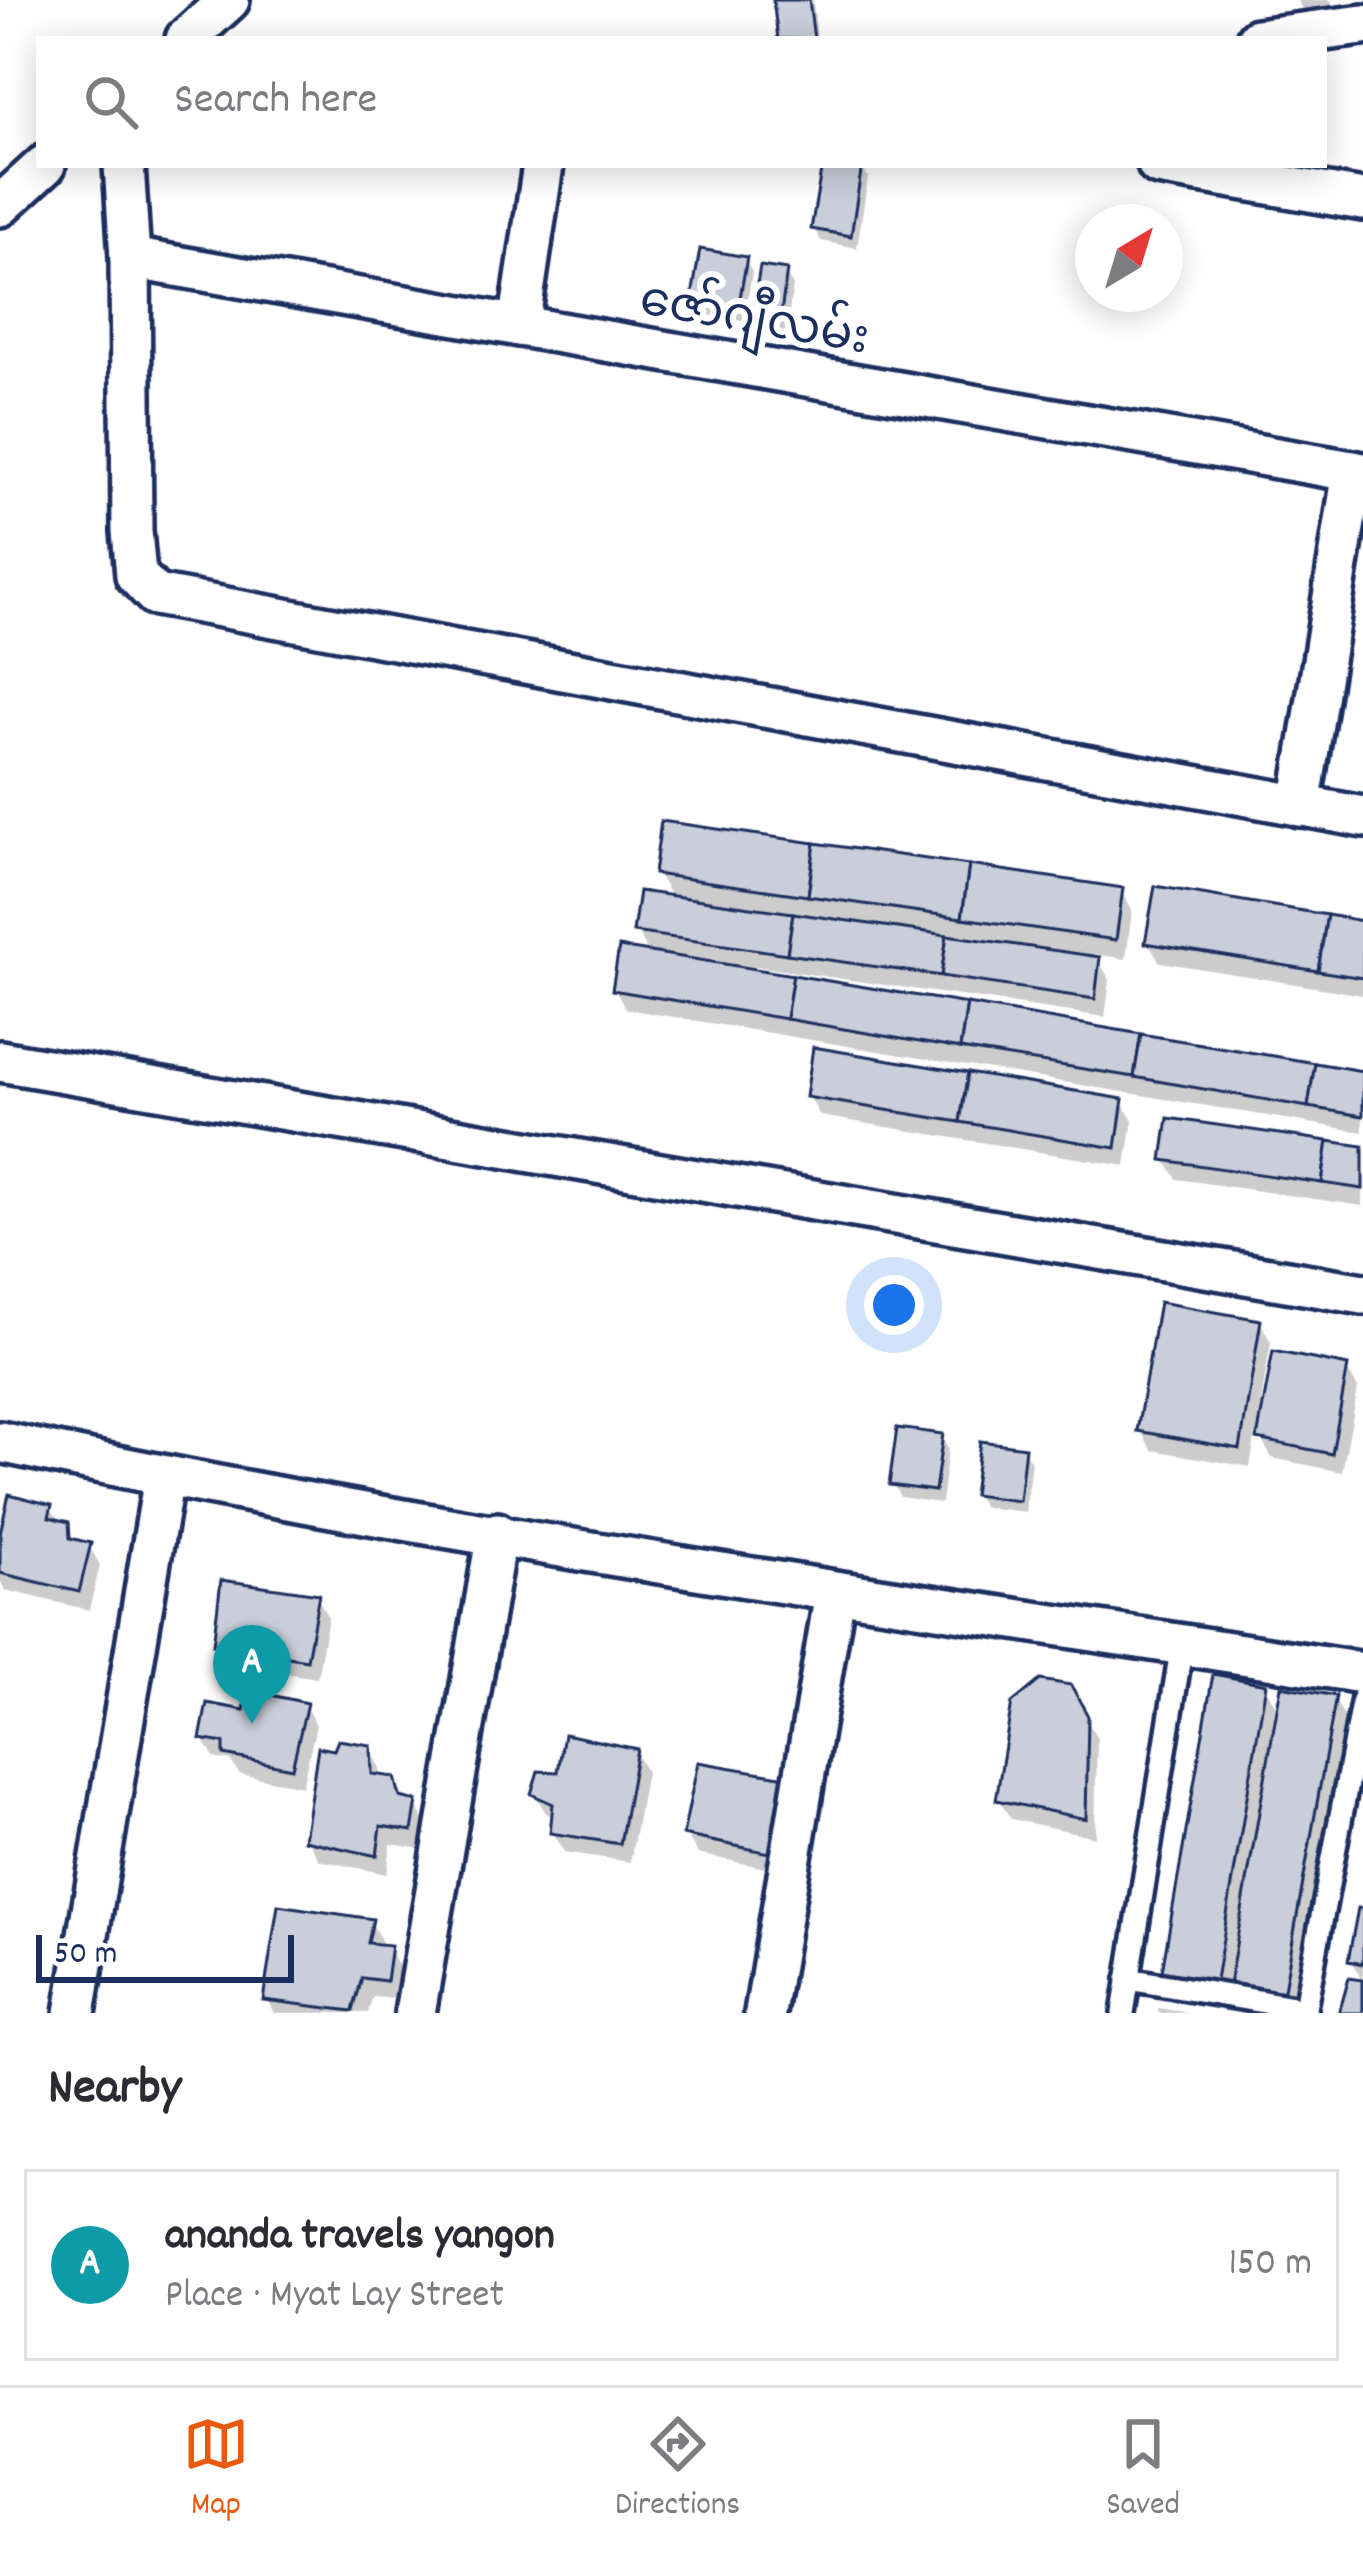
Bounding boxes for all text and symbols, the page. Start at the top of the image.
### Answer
search box [36,36,1327,168]
icon: search [78,69,144,135]
text: Search here [174,70,377,134]
north arrow [1075,204,1183,312]
street label: ဇော်ဂျီလမ်း [634,264,875,377]
your location [864,1275,924,1335]
pin: A [213,1625,291,1724]
scale bar [36,1929,294,1982]
text: 50 m [54,1932,118,1979]
text: Nearby [48,2055,181,2127]
text: ananda travels yangon [165,2206,555,2270]
text: A [79,2238,101,2293]
text: 150 m [1228,2238,1312,2293]
text: Place · Myat Lay Street [165,2270,504,2325]
tab: Map [183,2411,249,2530]
tab: Directions [615,2411,740,2530]
tab: Saved [1106,2411,1180,2530]

